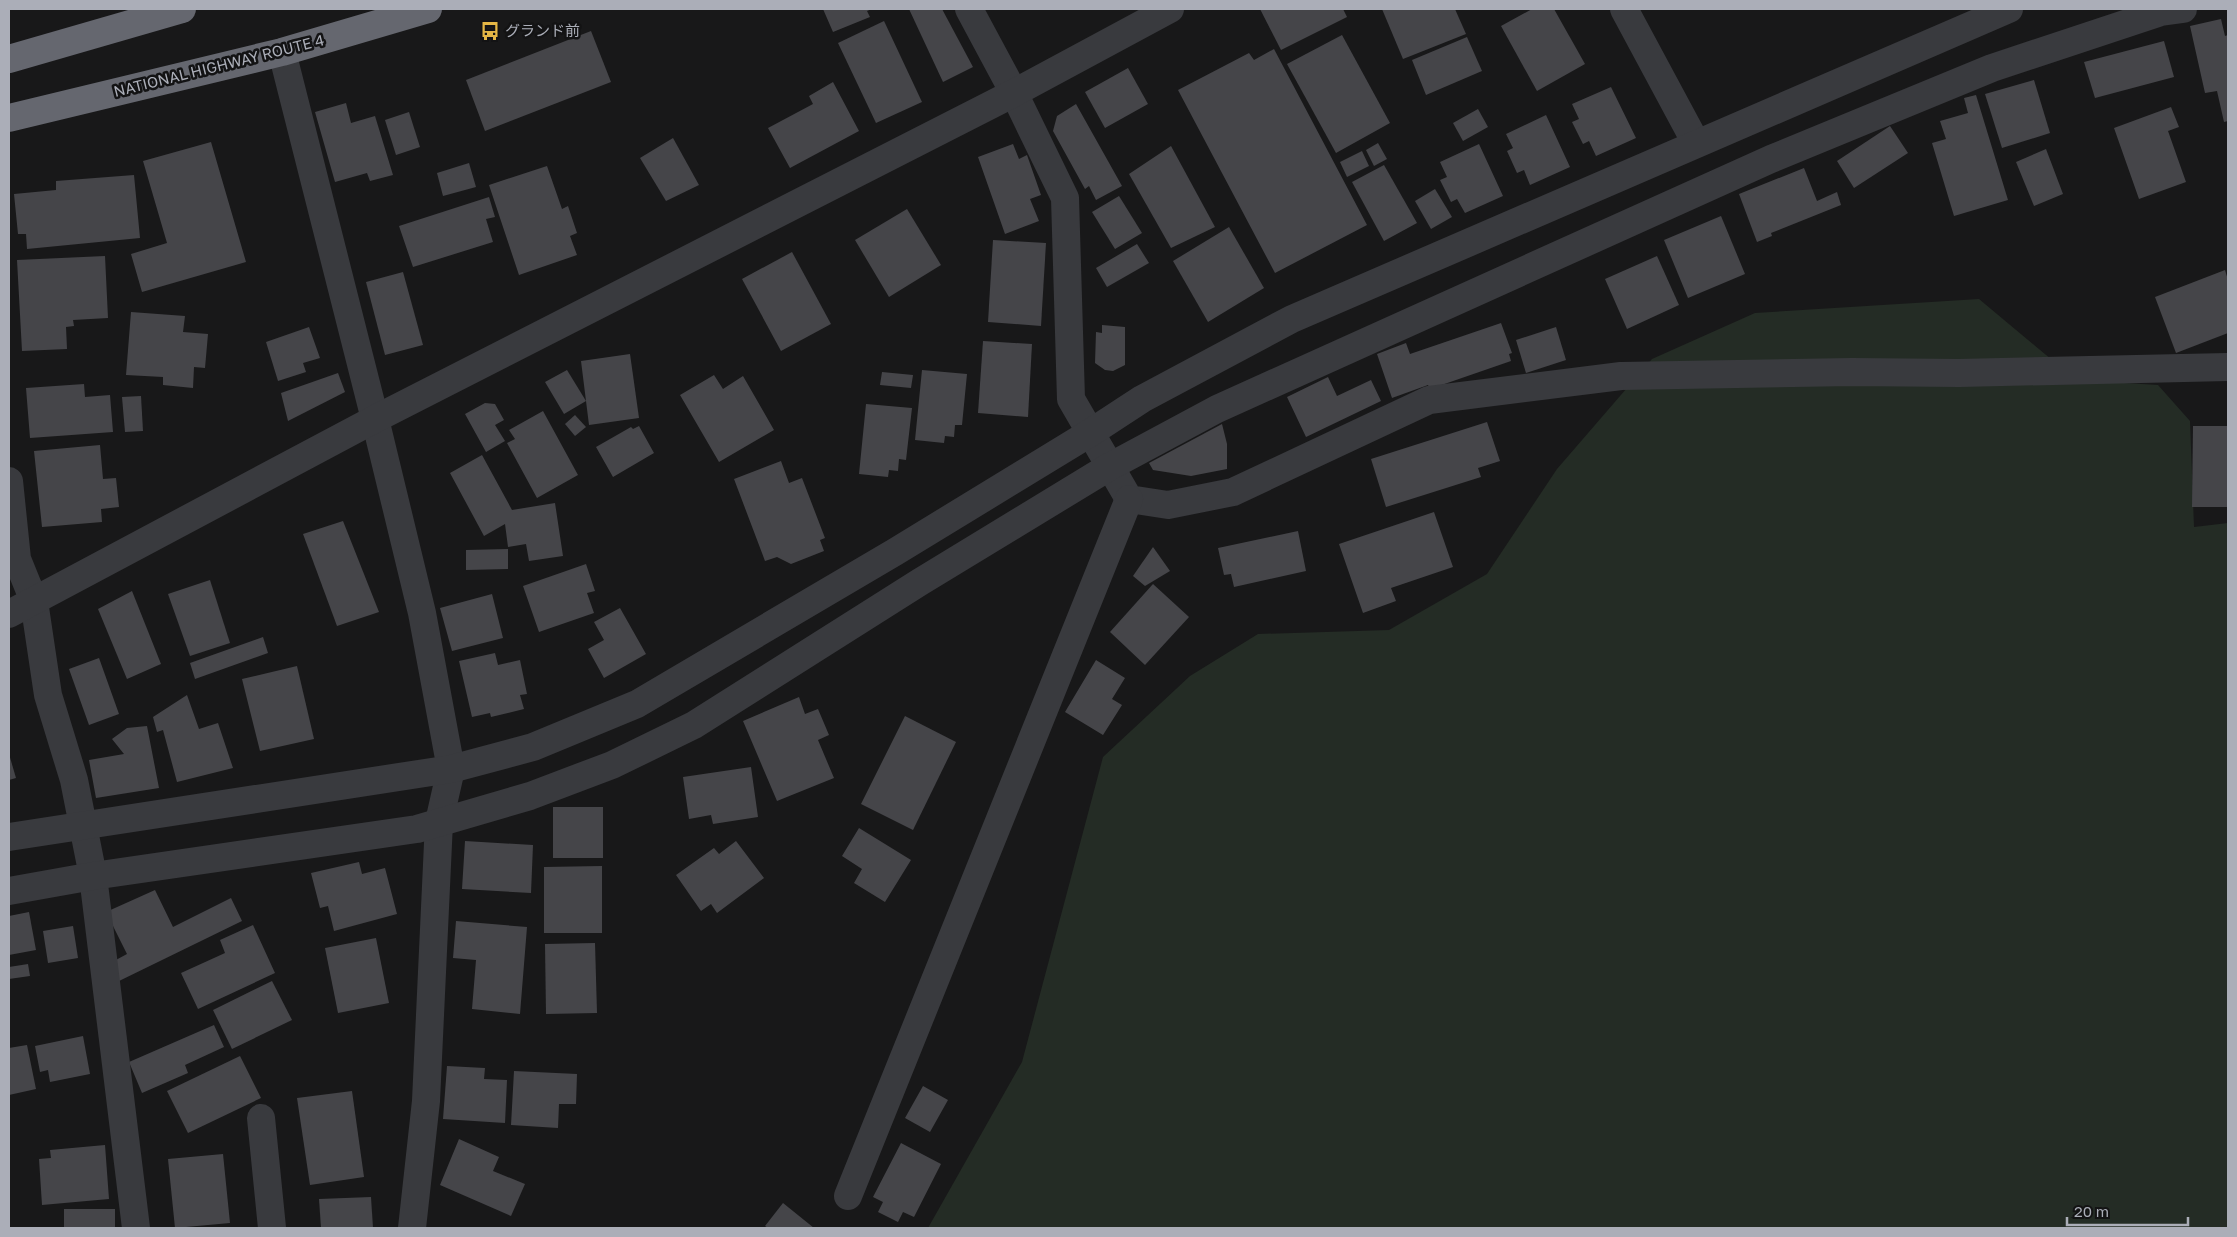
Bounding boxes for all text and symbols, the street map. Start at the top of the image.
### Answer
bus stop icon: グランド前 [479,20,501,42]
place label: グランド前 [505,21,580,39]
street label: NATIONAL HIGHWAY ROUTE 4 [112,30,326,100]
scale bar [2067,1194,2188,1226]
text: 20 m [2074,1202,2109,1220]

